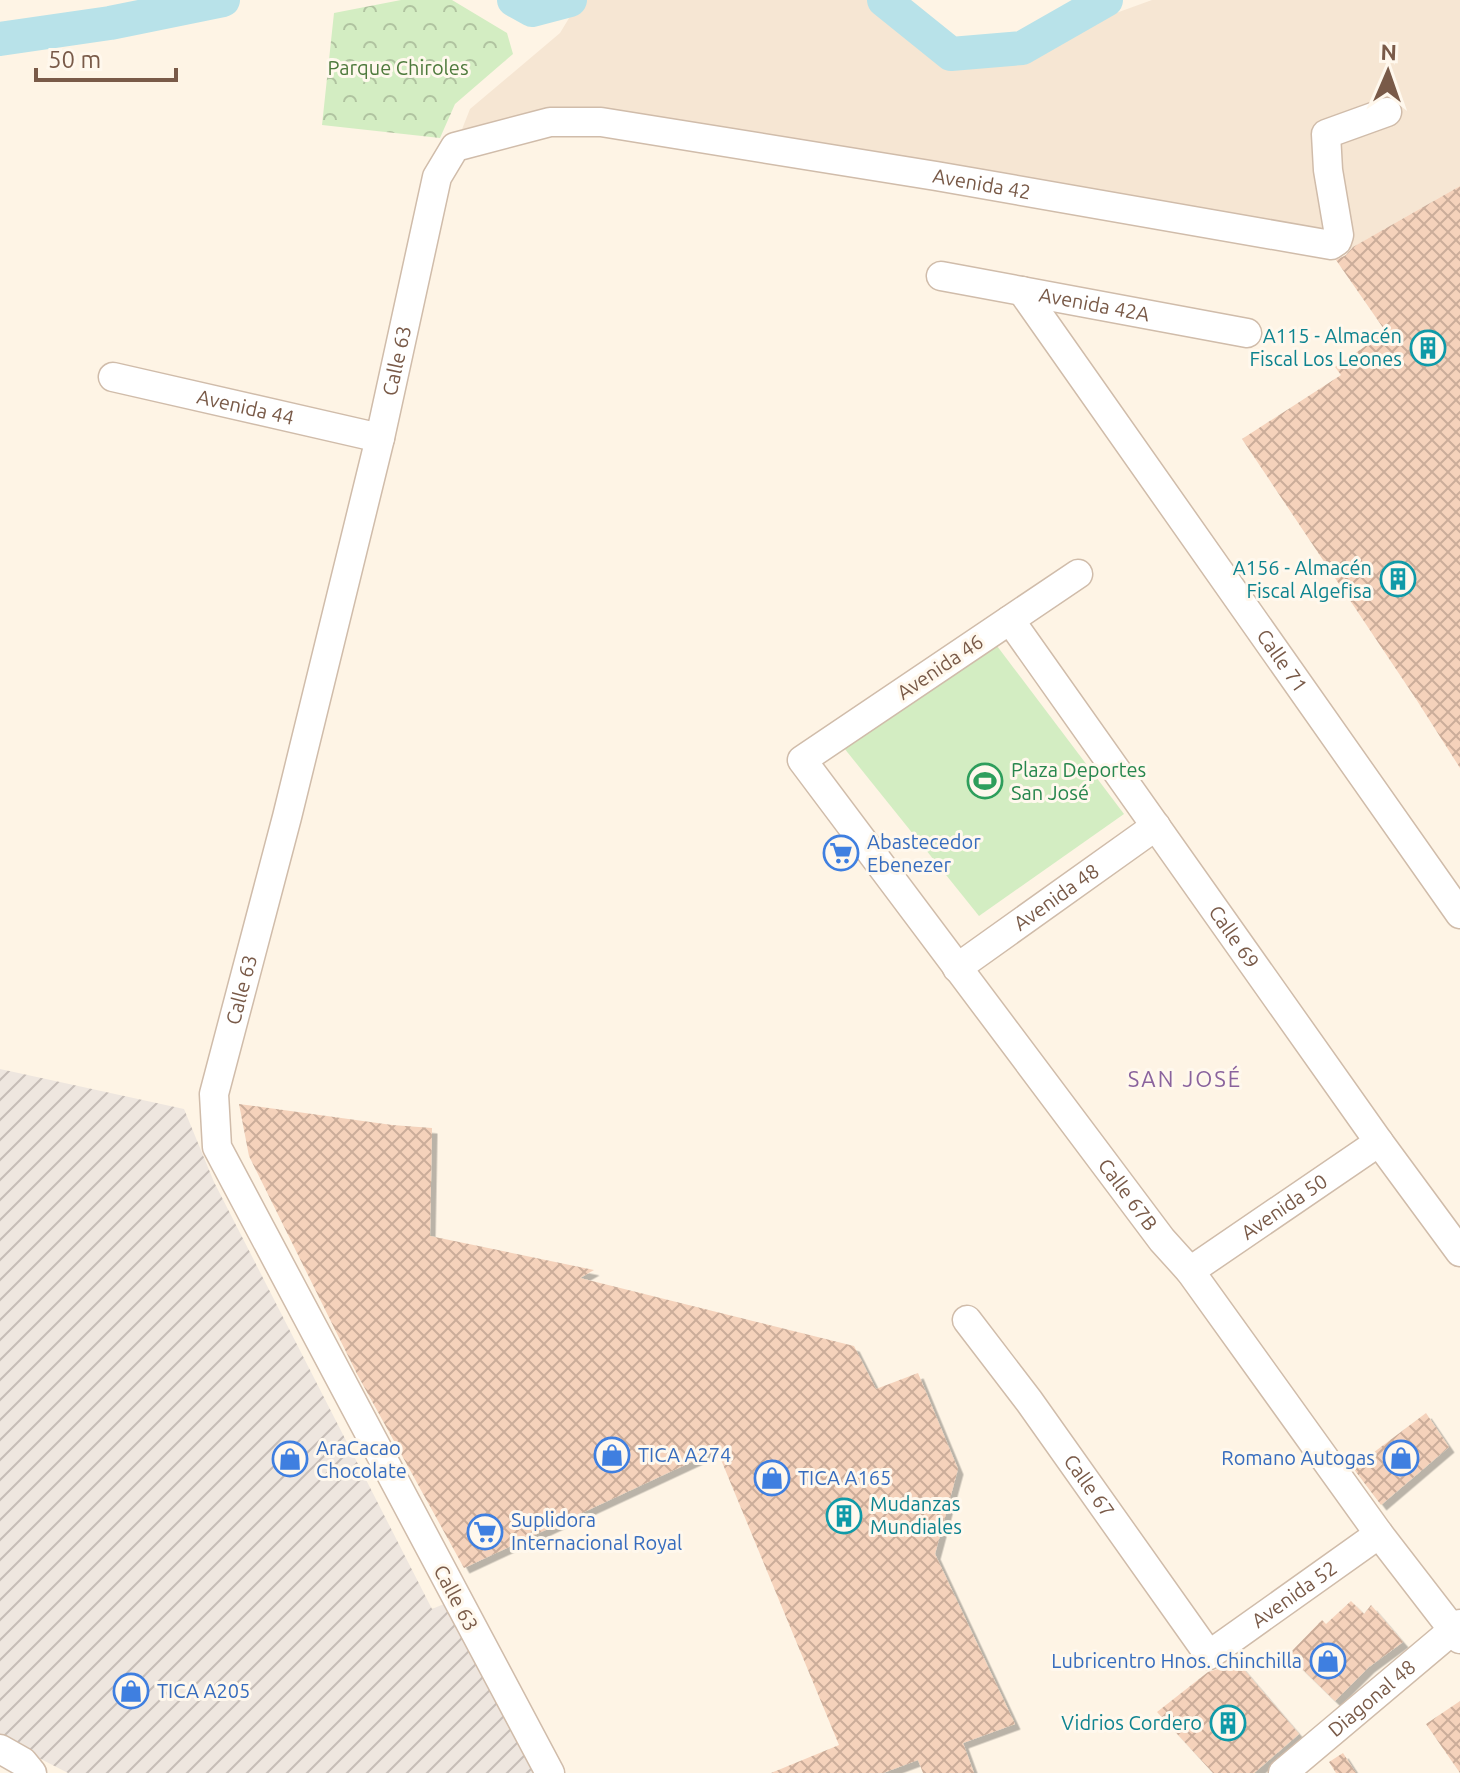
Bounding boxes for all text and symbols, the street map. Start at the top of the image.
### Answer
scale bar [36,32,176,82]
north arrow [1348,32,1428,112]
text: N [1380,39,1397,64]
text: 50 m [48,46,101,73]
park label: Parque Chiroles [327,56,469,79]
street label: Avenida 42 [931,164,1033,203]
street label: Avenida 42A [1037,283,1152,326]
street label: Calle 63 [378,323,415,398]
place label: A115 - Almacén Fiscal Los Leones [1249,324,1402,370]
building icon: A115 - Almacén Fiscal Los Leones [1409,329,1447,367]
street label: Avenida 44 [195,385,296,429]
place label: A156 - Almacén Fiscal Algefisa [1233,556,1372,602]
building icon: A156 - Almacén Fiscal Algefisa [1379,560,1417,598]
street label: Calle 71 [1252,625,1312,696]
street label: Avenida 46 [892,629,987,704]
place label: Plaza Deportes San José [1011,758,1146,804]
sports icon: Plaza Deportes San José [966,762,1004,800]
place label: Abastecedor Ebenezer [867,830,981,876]
supermarket icon: Abastecedor Ebenezer [822,834,860,872]
street label: Avenida 48 [1009,859,1103,935]
street label: Calle 69 [1204,901,1264,972]
street label: Calle 63 [221,952,261,1027]
district label: SAN JOSÉ [1128,1065,1242,1091]
street label: Calle 67B [1094,1154,1163,1235]
street label: Avenida 50 [1237,1169,1331,1244]
place label: AraCacao Chocolate [316,1436,407,1482]
shop icon: TICA A274 [593,1436,631,1474]
shop icon: Romano Autogas [1382,1439,1420,1477]
shop icon: AraCacao Chocolate [271,1440,309,1478]
place label: TICA A274 [638,1443,731,1466]
place label: Romano Autogas [1221,1446,1375,1469]
street label: Calle 67 [1060,1450,1120,1521]
shop icon: TICA A165 [753,1459,791,1497]
place label: TICA A165 [798,1466,891,1489]
place label: Mudanzas Mundiales [870,1492,962,1538]
building icon: Mudanzas Mundiales [825,1497,863,1535]
place label: Suplidora Internacional Royal [511,1508,682,1554]
supermarket icon: Suplidora Internacional Royal [466,1513,504,1551]
street label: Avenida 52 [1247,1556,1341,1632]
street label: Calle 63 [430,1561,483,1635]
shop icon: Lubricentro Hnos. Chinchilla [1309,1642,1347,1680]
place label: Lubricentro Hnos. Chinchilla [1051,1649,1302,1672]
street label: Diagonal 48 [1323,1655,1420,1741]
shop icon: TICA A205 [112,1672,150,1710]
place label: TICA A205 [157,1679,250,1702]
building icon: Vidrios Cordero [1209,1704,1247,1742]
place label: Vidrios Cordero [1061,1711,1202,1734]

